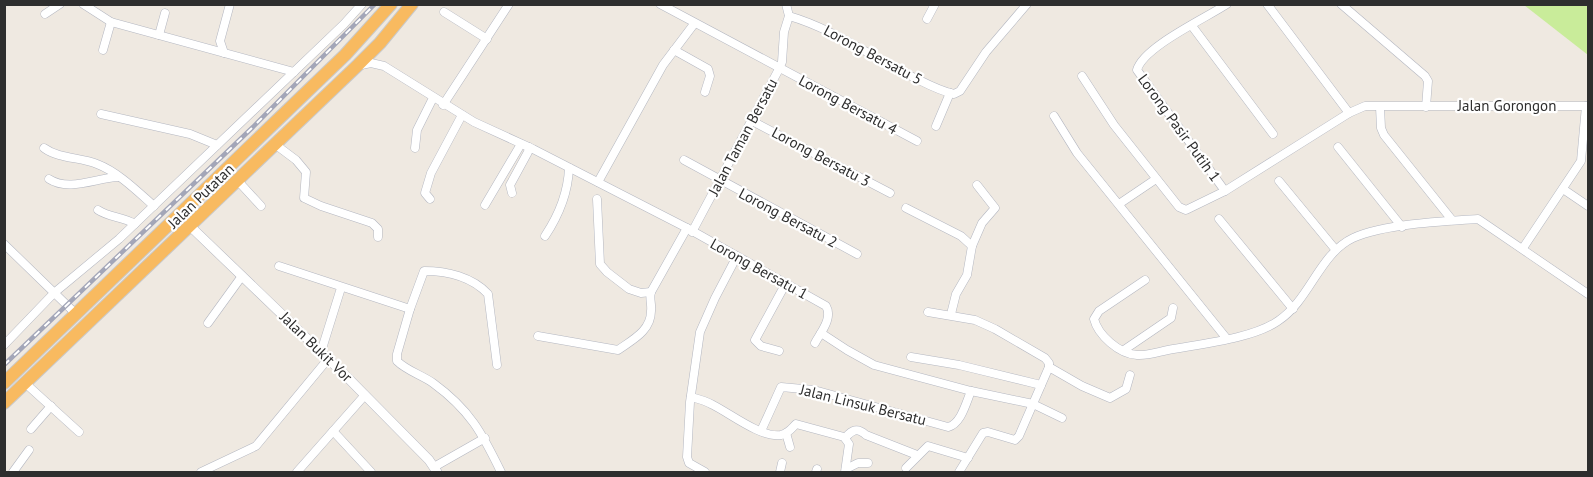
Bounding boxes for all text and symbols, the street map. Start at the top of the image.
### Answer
street label: Lorong Bersatu 5 [821,21,926,89]
street label: Lorong Pasir Putih 1 [1134,70,1225,185]
street label: Lorong Bersatu 4 [796,71,901,139]
street label: Jalan Taman Bersatu [703,75,781,199]
street label: Jalan Gorongon [1457,96,1556,115]
street label: Lorong Bersatu 3 [769,123,874,191]
street label: Jalan Putatan [163,159,238,233]
street label: Lorong Bersatu 2 [736,184,841,252]
street label: Lorong Bersatu 1 [707,234,811,303]
street label: Jalan Bukit Vor [275,307,357,386]
street label: Jalan Linsuk Bersatu [797,379,928,429]

